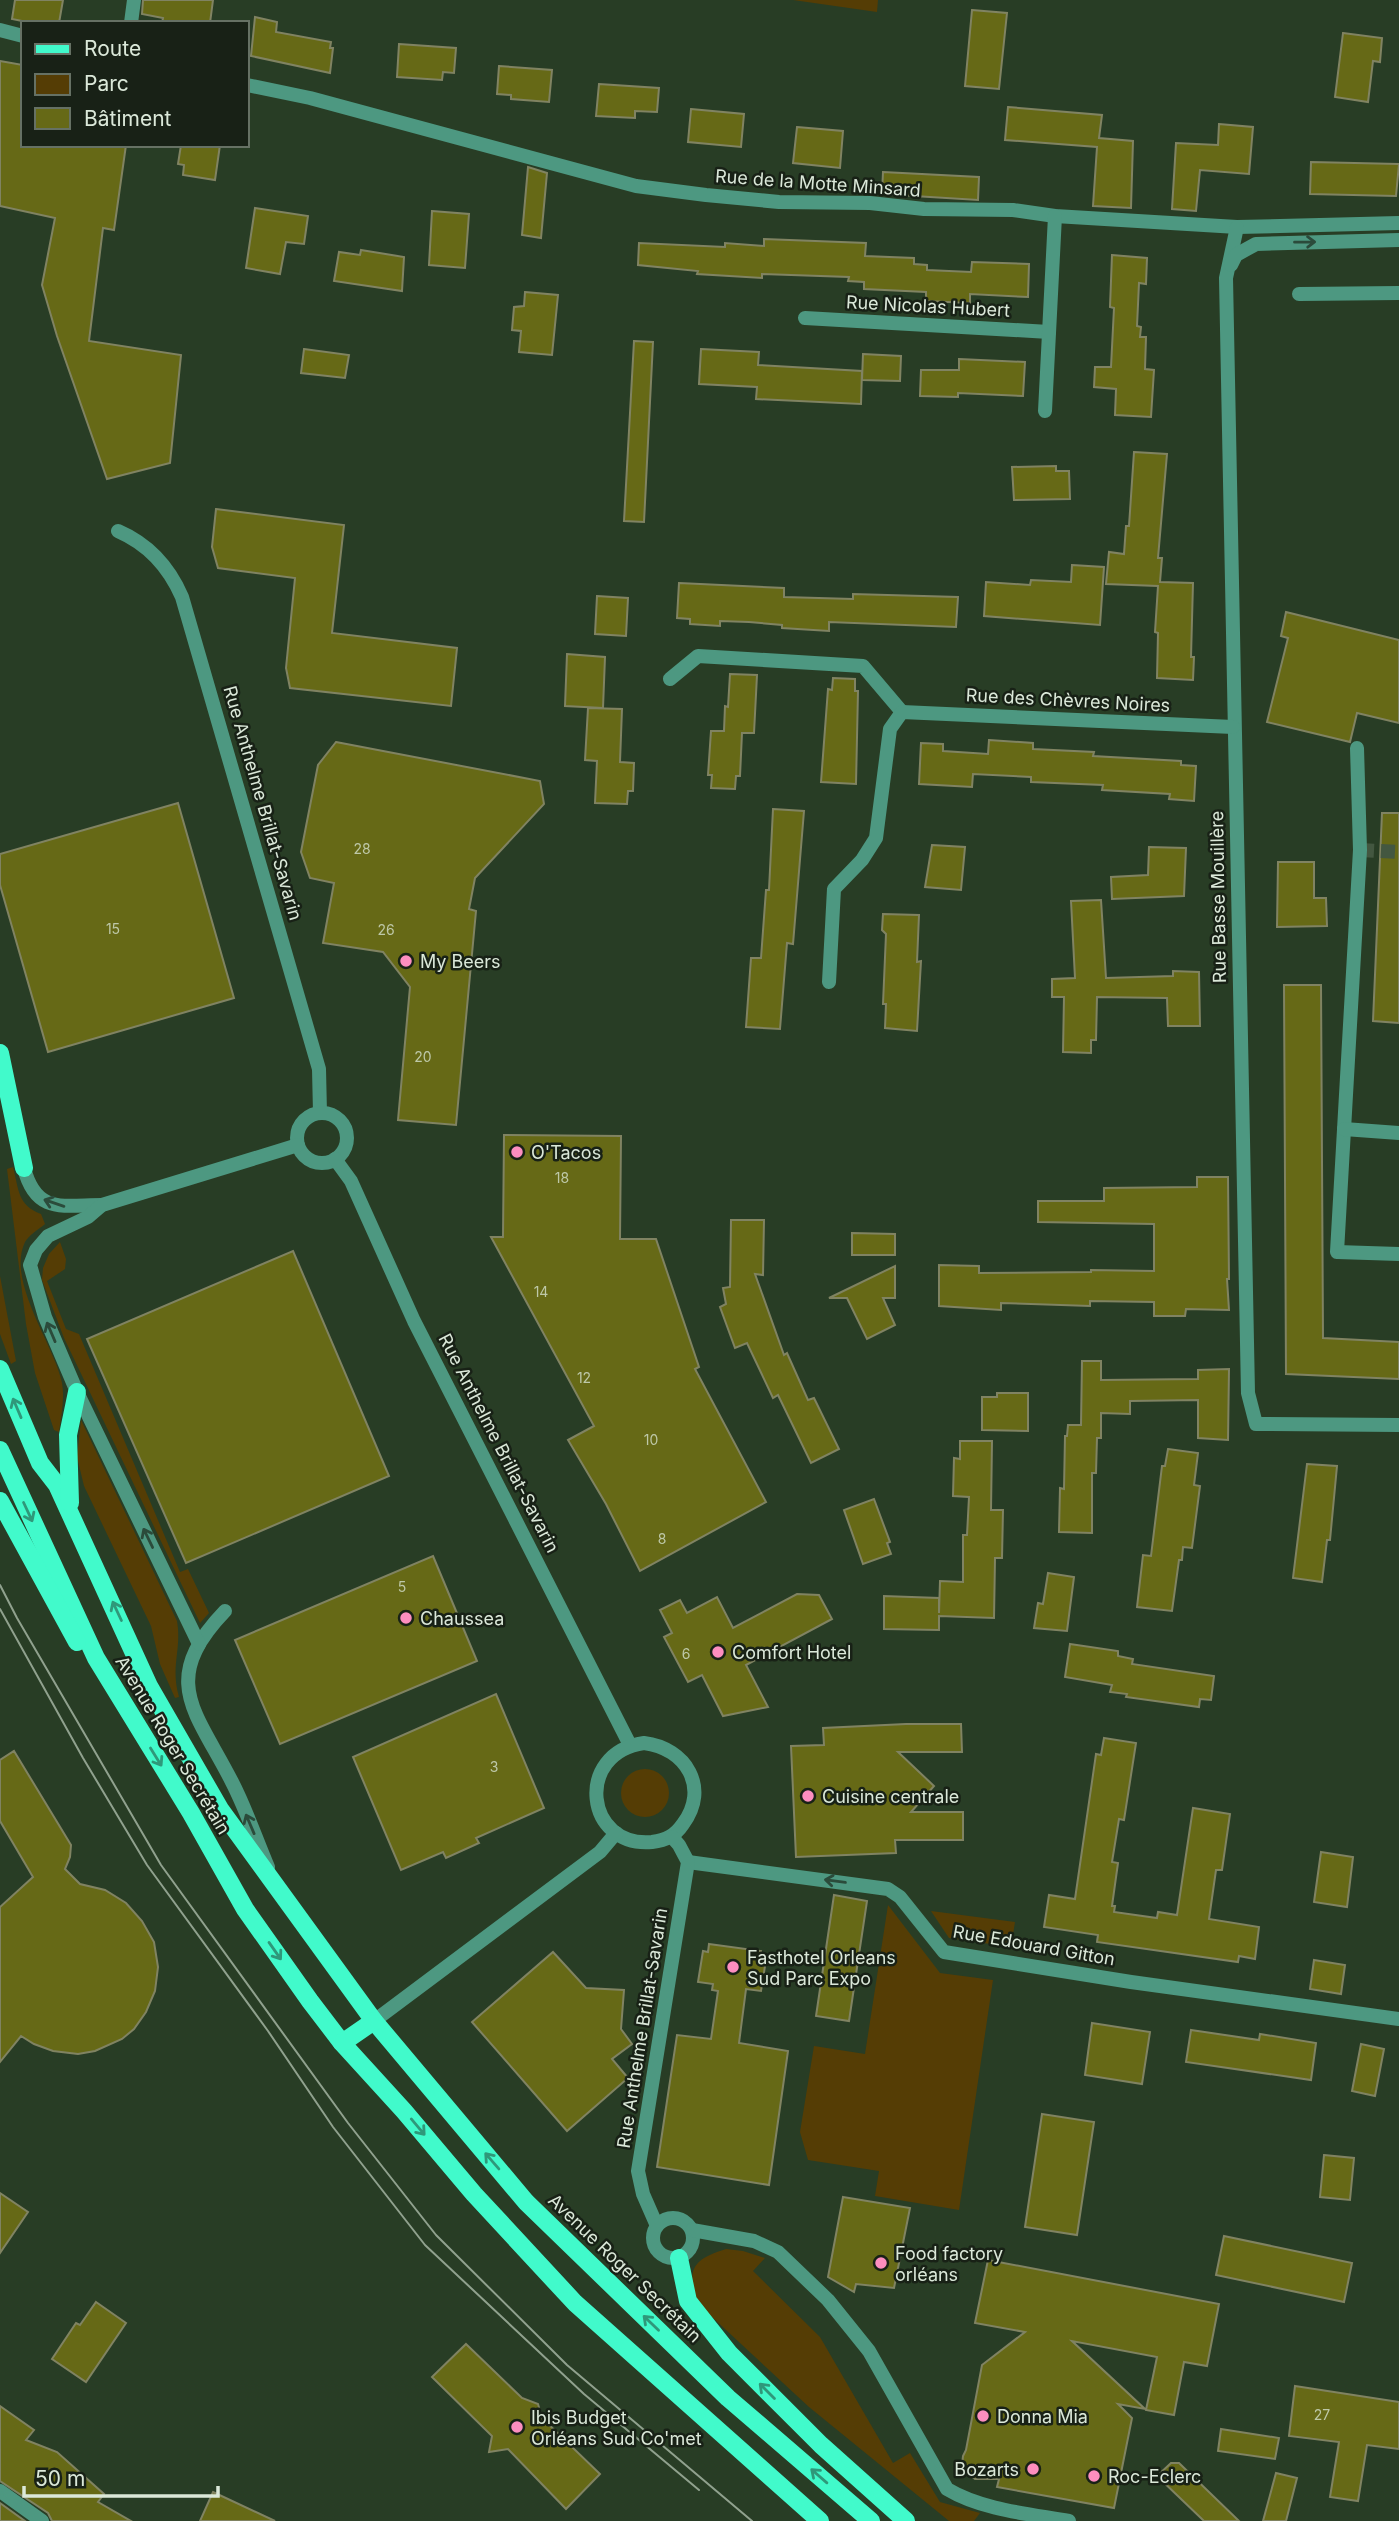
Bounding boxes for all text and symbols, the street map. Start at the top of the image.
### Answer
legend [21,21,248,147]
text: Route [84,36,141,61]
text: Parc [84,71,129,96]
text: Bâtiment [84,106,172,131]
street label: Rue de la Motte Minsard [715,165,921,201]
one-way arrow [1293,235,1316,249]
street label: Rue Nicolas Hubert [845,291,1011,321]
street label: Rue Anthelme Brillat-Savarin [219,683,307,923]
street label: Rue des Chèvres Noires [965,684,1171,716]
street label: Rue Basse Mouillère [1206,811,1230,983]
house number: 28 [353,840,371,857]
house number: 15 [106,920,120,937]
house number: 26 [377,921,395,938]
place label: My Beers [420,951,501,972]
marker: My Beers [398,953,414,969]
house number: 20 [414,1048,432,1065]
place label: O'Tacos [531,1142,601,1163]
marker: O'Tacos [509,1144,525,1160]
house number: 18 [555,1169,569,1186]
one-way arrow [43,1196,65,1209]
house number: 14 [534,1283,548,1300]
one-way arrow [44,1322,57,1344]
street label: Rue Anthelme Brillat-Savarin [434,1330,564,1556]
house number: 12 [577,1369,591,1386]
one-way arrow [9,1398,22,1419]
house number: 10 [644,1431,658,1448]
one-way arrow [22,1501,35,1522]
one-way arrow [140,1528,154,1549]
house number: 8 [658,1530,666,1547]
house number: 5 [398,1578,406,1595]
one-way arrow [109,1601,122,1622]
place label: Chaussea [420,1608,504,1629]
marker: Chaussea [398,1610,414,1626]
place label: Comfort Hotel [732,1642,851,1663]
marker: Comfort Hotel [710,1644,726,1660]
house number: 6 [682,1645,690,1662]
street label: Avenue Roger Secrétain [111,1652,235,1838]
one-way arrow [150,1746,164,1766]
house number: 3 [490,1758,498,1775]
place label: Cuisine centrale [822,1786,959,1807]
marker: Cuisine centrale [800,1788,816,1804]
one-way arrow [243,1814,256,1836]
one-way arrow [824,1875,847,1888]
street label: Rue Anthelme Brillat-Savarin [613,1906,671,2150]
street label: Rue Edouard Gitton [951,1920,1117,1970]
one-way arrow [268,1941,282,1960]
place label: Fasthotel Orleans Sud Parc Expo [747,1947,896,1989]
marker: Fasthotel Orleans Sud Parc Expo [725,1959,741,1975]
one-way arrow [410,2118,426,2136]
one-way arrow [484,2153,500,2171]
street label: Avenue Roger Secrétain [544,2190,706,2346]
place label: Food factory orléans [895,2243,1003,2285]
marker: Food factory orléans [873,2255,889,2271]
one-way arrow [643,2315,660,2332]
one-way arrow [758,2382,775,2399]
place label: Donna Mia [997,2406,1088,2427]
house number: 27 [1314,2406,1330,2423]
place label: Ibis Budget Orléans Sud Co'met [531,2407,702,2449]
marker: Donna Mia [975,2408,991,2424]
marker: Ibis Budget Orléans Sud Co'met [509,2419,525,2435]
scale bar [24,2454,219,2498]
place label: Bozarts [954,2459,1019,2480]
marker: Bozarts [1025,2461,1041,2477]
text: 50 m [35,2466,85,2491]
place label: Roc-Eclerc [1108,2466,1201,2487]
one-way arrow [811,2468,829,2484]
marker: Roc-Eclerc [1086,2468,1102,2484]

